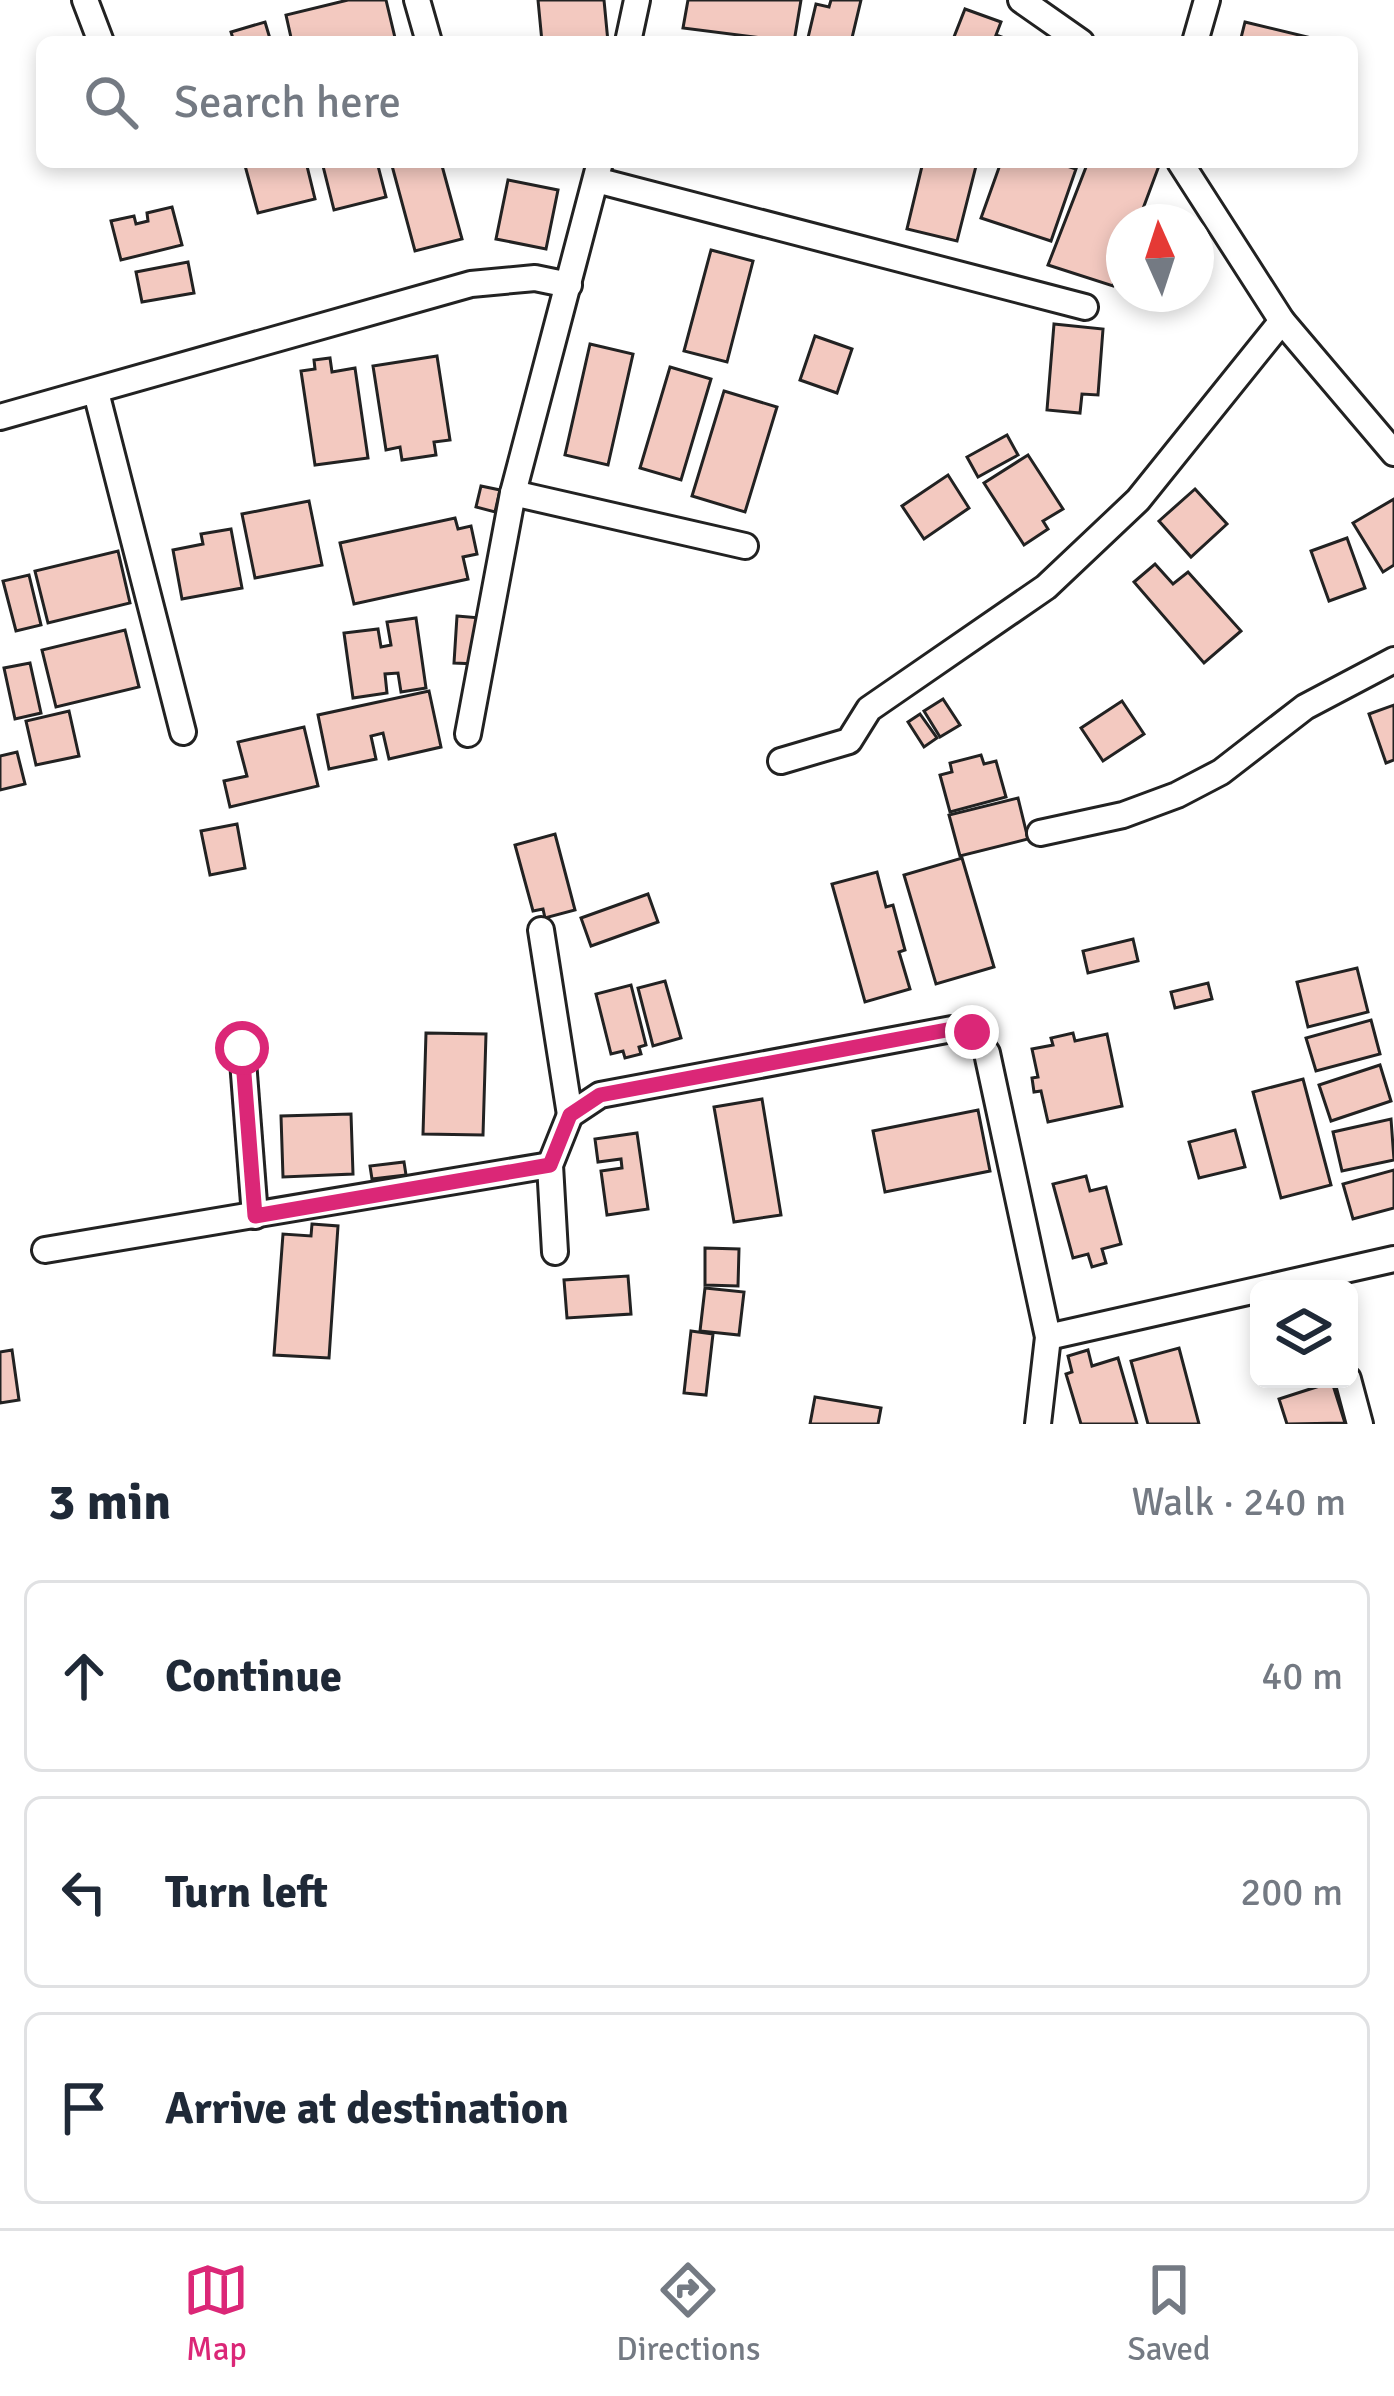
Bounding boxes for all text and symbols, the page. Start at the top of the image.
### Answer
search box [36,36,1358,168]
icon: search [78,69,144,135]
text: Search here [174,75,401,130]
north arrow [1106,204,1214,312]
route end [945,1005,999,1059]
route start [215,1021,269,1075]
map controls [1250,1280,1358,1388]
button: layers [1250,1280,1358,1388]
text: 3 min [48,1471,171,1534]
text: Walk · 240 m [1132,1478,1346,1526]
icon: ahead [51,1643,117,1709]
text: Continue [165,1649,342,1704]
text: 40 m [1261,1652,1343,1700]
icon: left [51,1859,117,1925]
text: Turn left [165,1865,328,1920]
text: 200 m [1240,1868,1343,1916]
icon: arrive [51,2075,117,2141]
text: Arrive at destination [165,2081,569,2136]
tab: Map [183,2257,249,2370]
tab: Directions [616,2257,761,2370]
tab: Saved [1127,2257,1211,2370]

